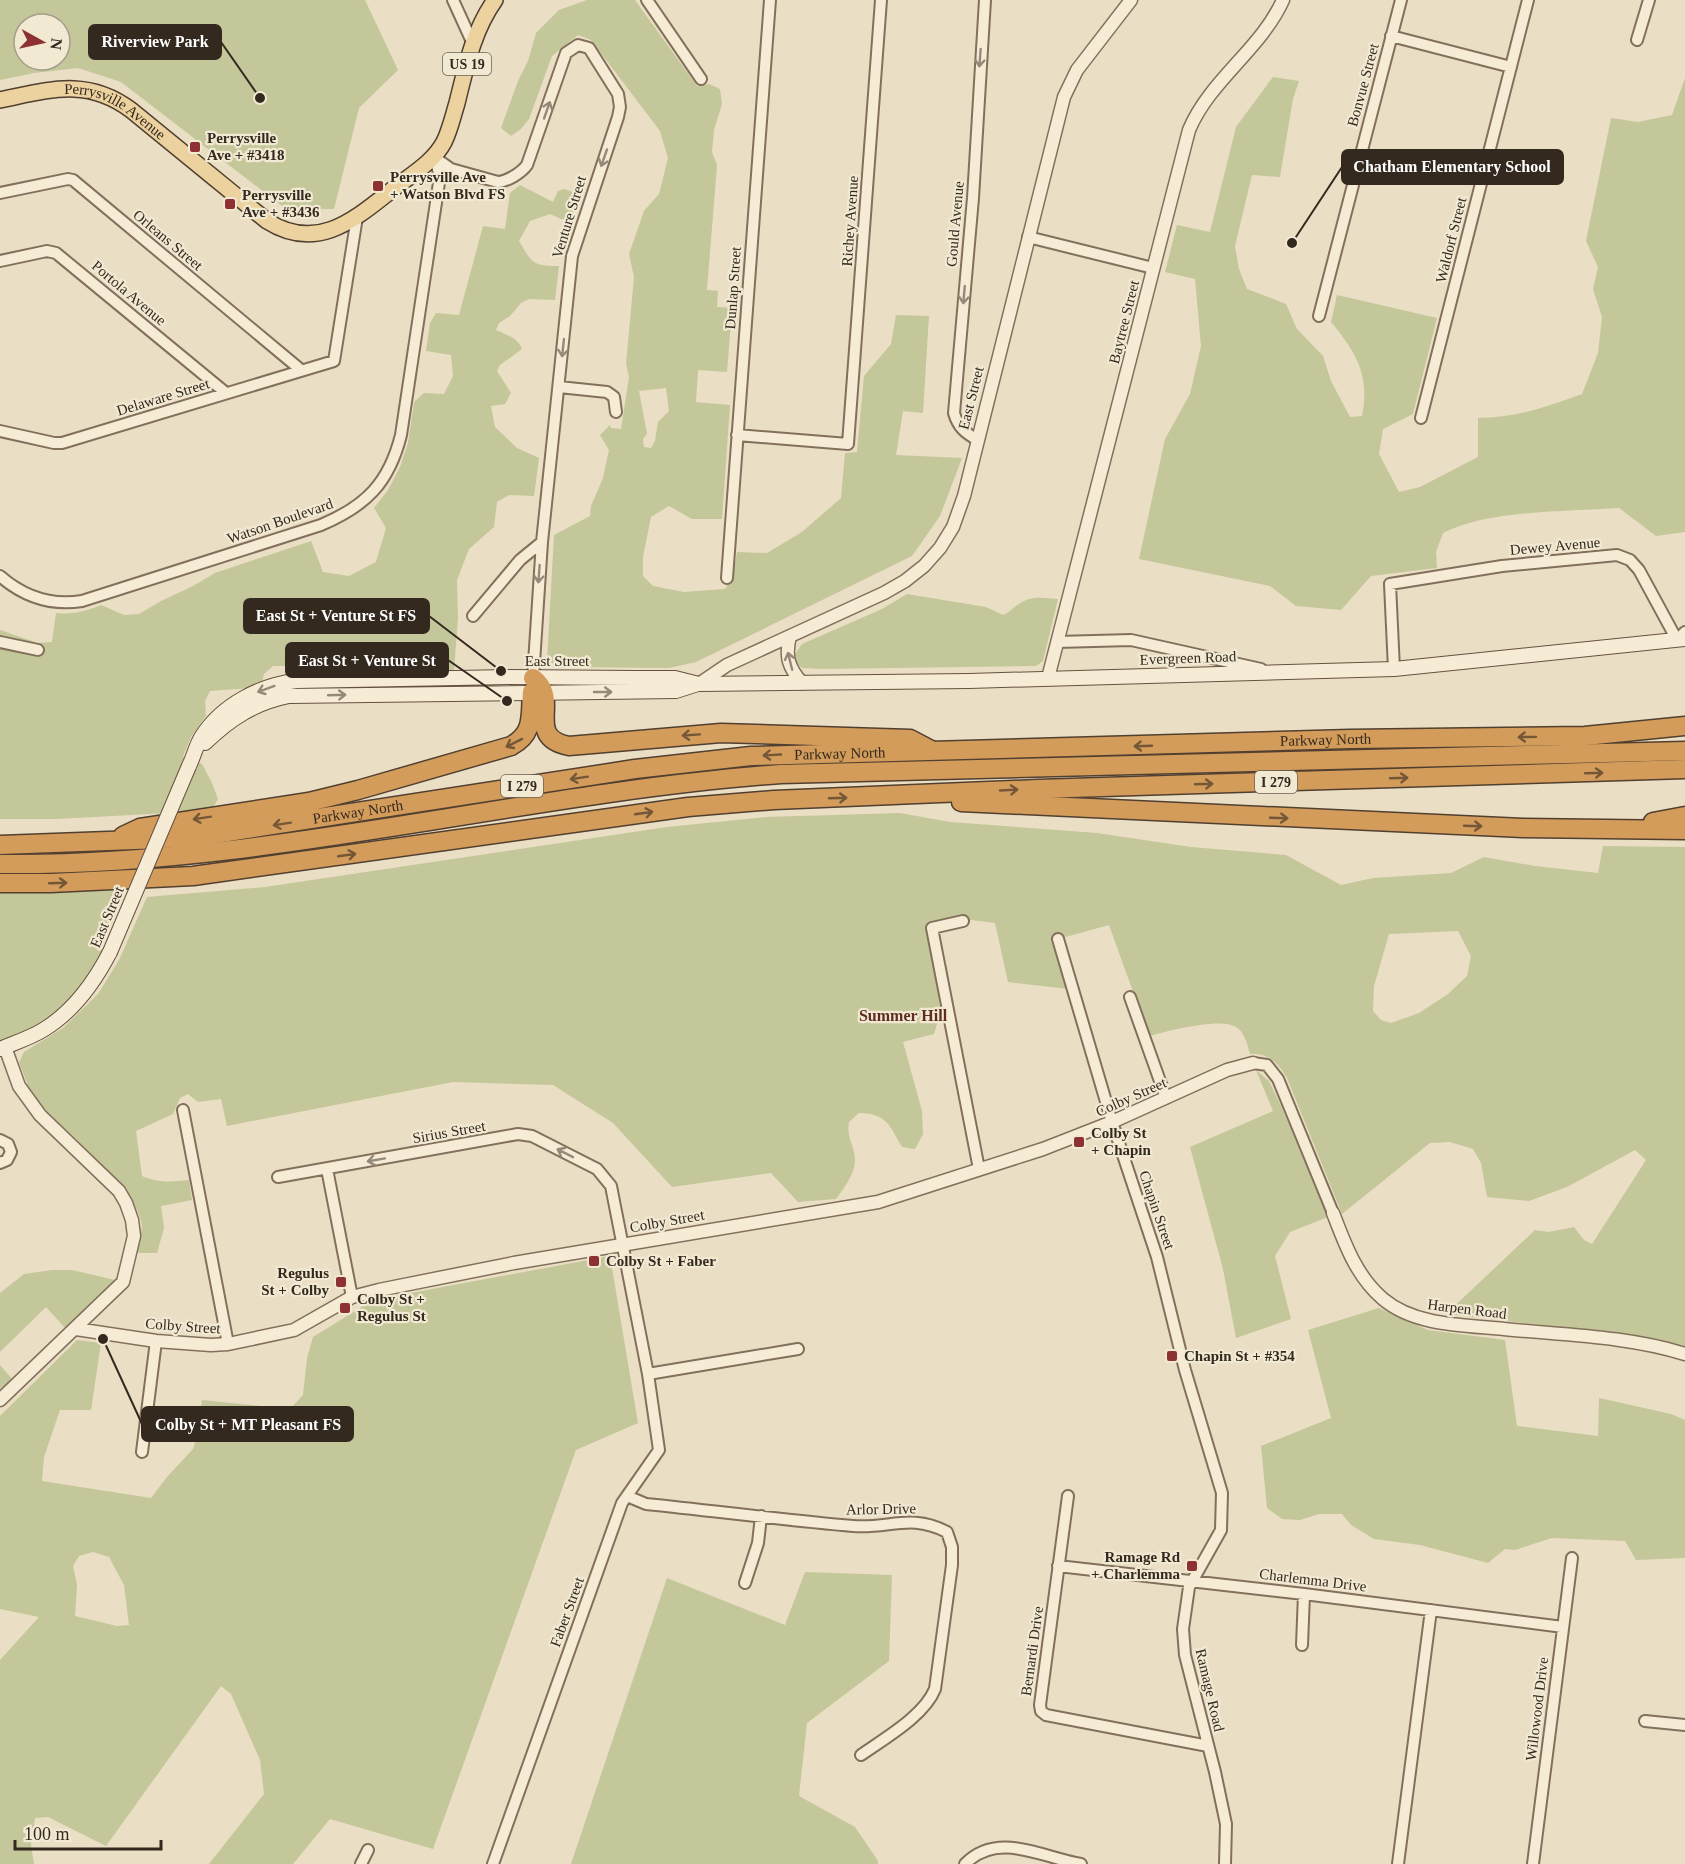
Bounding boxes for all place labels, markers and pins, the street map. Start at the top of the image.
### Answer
callout: Riverview Park [89,25,221,59]
place label: Perrysville Ave + #3418 [207,130,284,163]
marker: Perrysville Ave + #3418 [188,140,202,154]
callout: Chatham Elementary School [1342,150,1563,184]
place label: Perrysville Ave + Watson Blvd FS [390,169,505,202]
marker: Perrysville Ave + Watson Blvd FS [371,179,385,193]
place label: Perrysville Ave + #3436 [242,187,320,220]
marker: Perrysville Ave + #3436 [223,197,237,211]
callout: East St + Venture St FS [244,599,429,633]
callout: East St + Venture St [286,643,448,677]
place label: Colby St + Chapin [1091,1125,1151,1158]
marker: Colby St + Chapin [1072,1135,1086,1149]
place label: Colby St + Faber [606,1253,716,1269]
marker: Colby St + Faber [587,1254,601,1268]
place label: Regulus St + Colby [261,1265,329,1298]
marker: Regulus St + Colby [334,1275,348,1289]
place label: Colby St + Regulus St [357,1291,426,1324]
marker: Colby St + Regulus St [338,1301,352,1315]
place label: Chapin St + #354 [1184,1348,1295,1364]
marker: Chapin St + #354 [1165,1349,1179,1363]
callout: Colby St + MT Pleasant FS [142,1407,353,1441]
place label: Ramage Rd + Charlemma [1091,1549,1181,1582]
marker: Ramage Rd + Charlemma [1185,1559,1199,1573]

